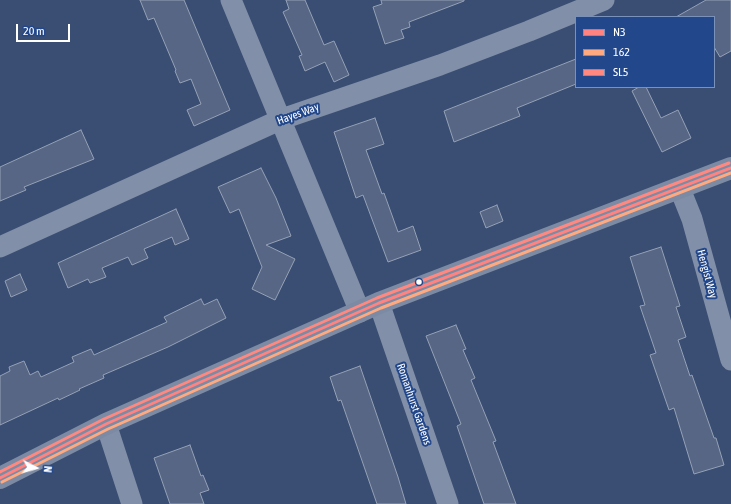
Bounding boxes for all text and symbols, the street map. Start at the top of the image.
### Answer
scale bar [18,16,72,42]
legend [575,16,715,88]
text: 20 m [23,24,45,38]
text: N3 [613,25,626,39]
text: 162 [613,45,630,59]
text: SL5 [613,65,628,79]
street label: Hayes Way [275,100,321,128]
street label: Hengist Way [694,248,720,300]
unlabelled marker [414,277,424,287]
street label: Romanhurst Gardens [394,362,434,446]
north arrow [16,448,56,488]
text: N [42,465,54,473]

